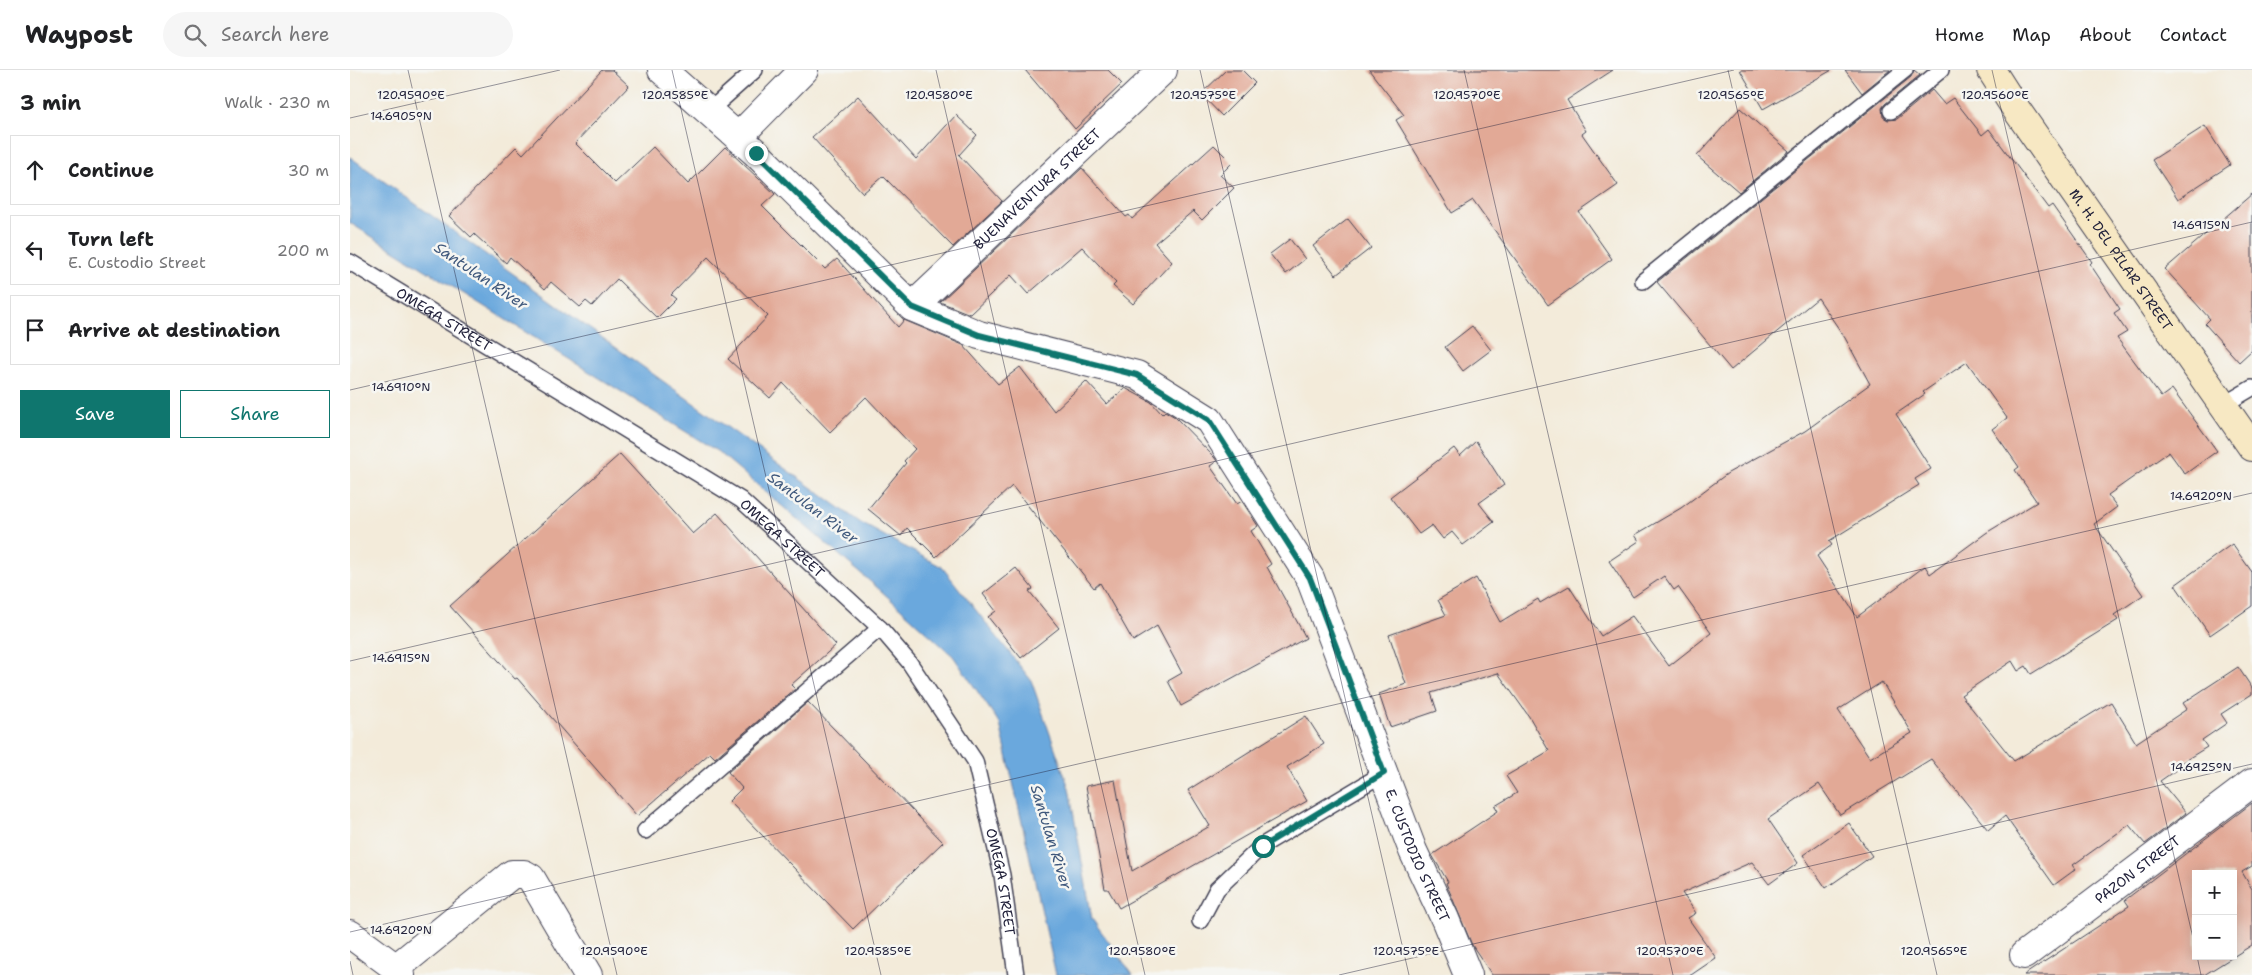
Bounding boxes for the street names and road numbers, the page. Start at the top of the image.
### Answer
street label: BUENAVENTURA STREET [970,124,1105,253]
street label: M. H. DEL PILAR STREET [2066,185,2177,334]
street label: OMEGA STREET [393,283,495,355]
street label: OMEGA STREET [736,495,829,582]
street label: E. CUSTODIO STREET [1381,786,1454,925]
street label: OMEGA STREET [982,826,1019,937]
street label: PAZON STREET [2091,831,2184,908]

